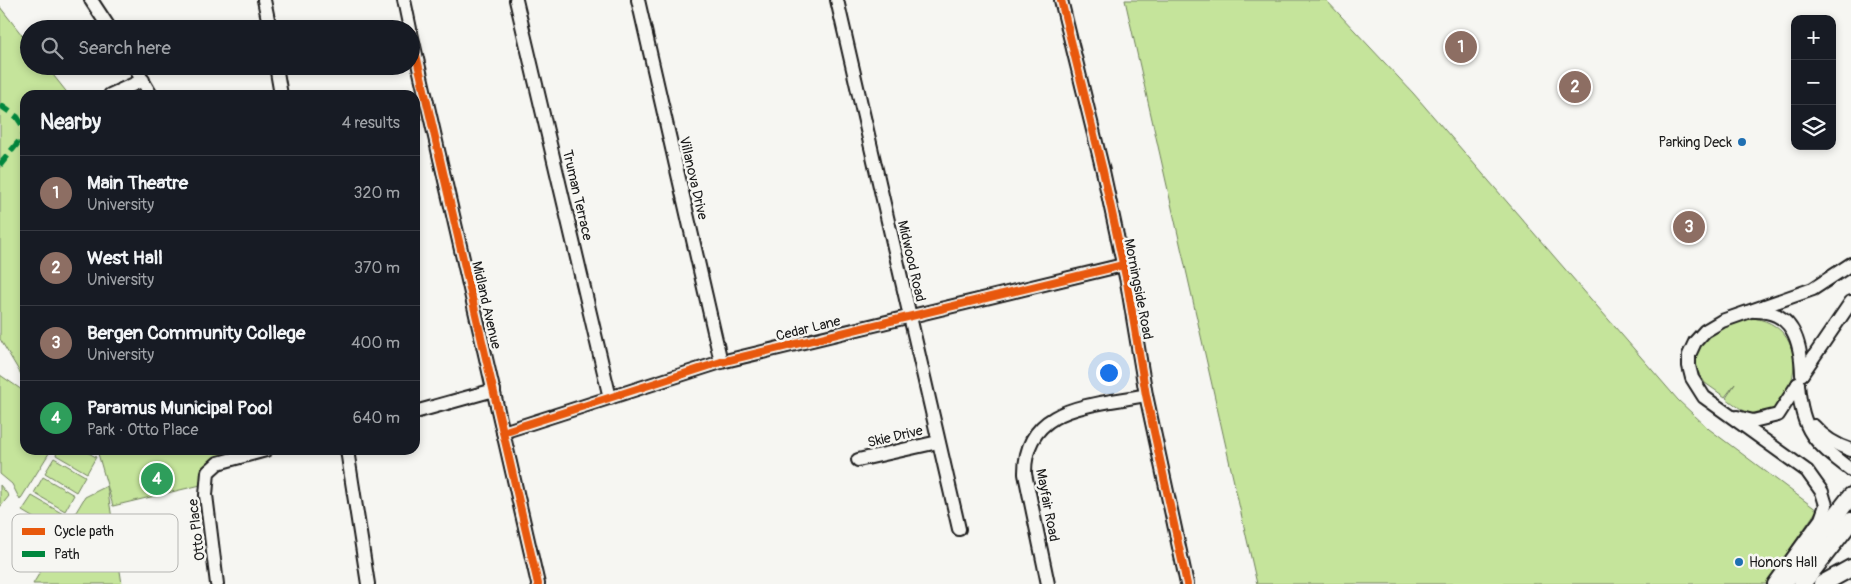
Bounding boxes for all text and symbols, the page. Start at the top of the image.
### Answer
map controls [1791,15,1836,150]
button: + [1791,15,1836,60]
search box [20,20,420,75]
pin: 1 [1445,28,1477,66]
icon: search [38,34,66,62]
text: Search here [78,36,171,60]
button: − [1791,60,1836,105]
pin: 2 [1559,68,1591,106]
button: layers [1791,105,1836,150]
text: Nearby [40,109,101,136]
text: 4 results [342,113,400,133]
place label: Parking Deck [1659,134,1732,151]
street label: Villanova Drive [676,135,711,222]
marker: Parking Deck [1736,136,1748,148]
street label: Truman Terrace [559,148,596,242]
text: Main Theatre [87,171,188,195]
text: 1 [53,183,59,203]
text: 320 m [354,183,400,203]
text: University [87,195,154,215]
pin: 3 [1673,208,1705,246]
street label: Midwood Road [894,219,929,304]
street label: Morningside Road [1120,237,1157,341]
text: West Hall [87,246,163,270]
text: 2 [52,258,60,278]
text: 370 m [354,258,400,278]
street label: Midland Avenue [468,259,505,351]
text: University [87,270,154,290]
street label: Cedar Lane [774,312,842,345]
text: Bergen Community College [87,321,305,345]
text: 3 [52,333,60,353]
text: 400 m [351,333,400,353]
text: University [87,345,154,365]
your location [1096,360,1122,386]
text: Paramus Municipal Pool [87,396,273,420]
text: 4 [51,408,61,428]
text: 640 m [353,408,400,428]
text: Park · Otto Place [87,420,198,440]
street label: Skie Drive [866,422,925,451]
pin: 4 [141,460,173,498]
street label: Mayfair Road [1032,467,1063,543]
street label: Otto Place [184,498,209,562]
legend [12,514,178,572]
text: Cycle path [54,523,114,540]
text: Path [54,546,79,563]
place label: Honors Hall [1749,554,1817,571]
marker: Honors Hall [1733,556,1745,568]

